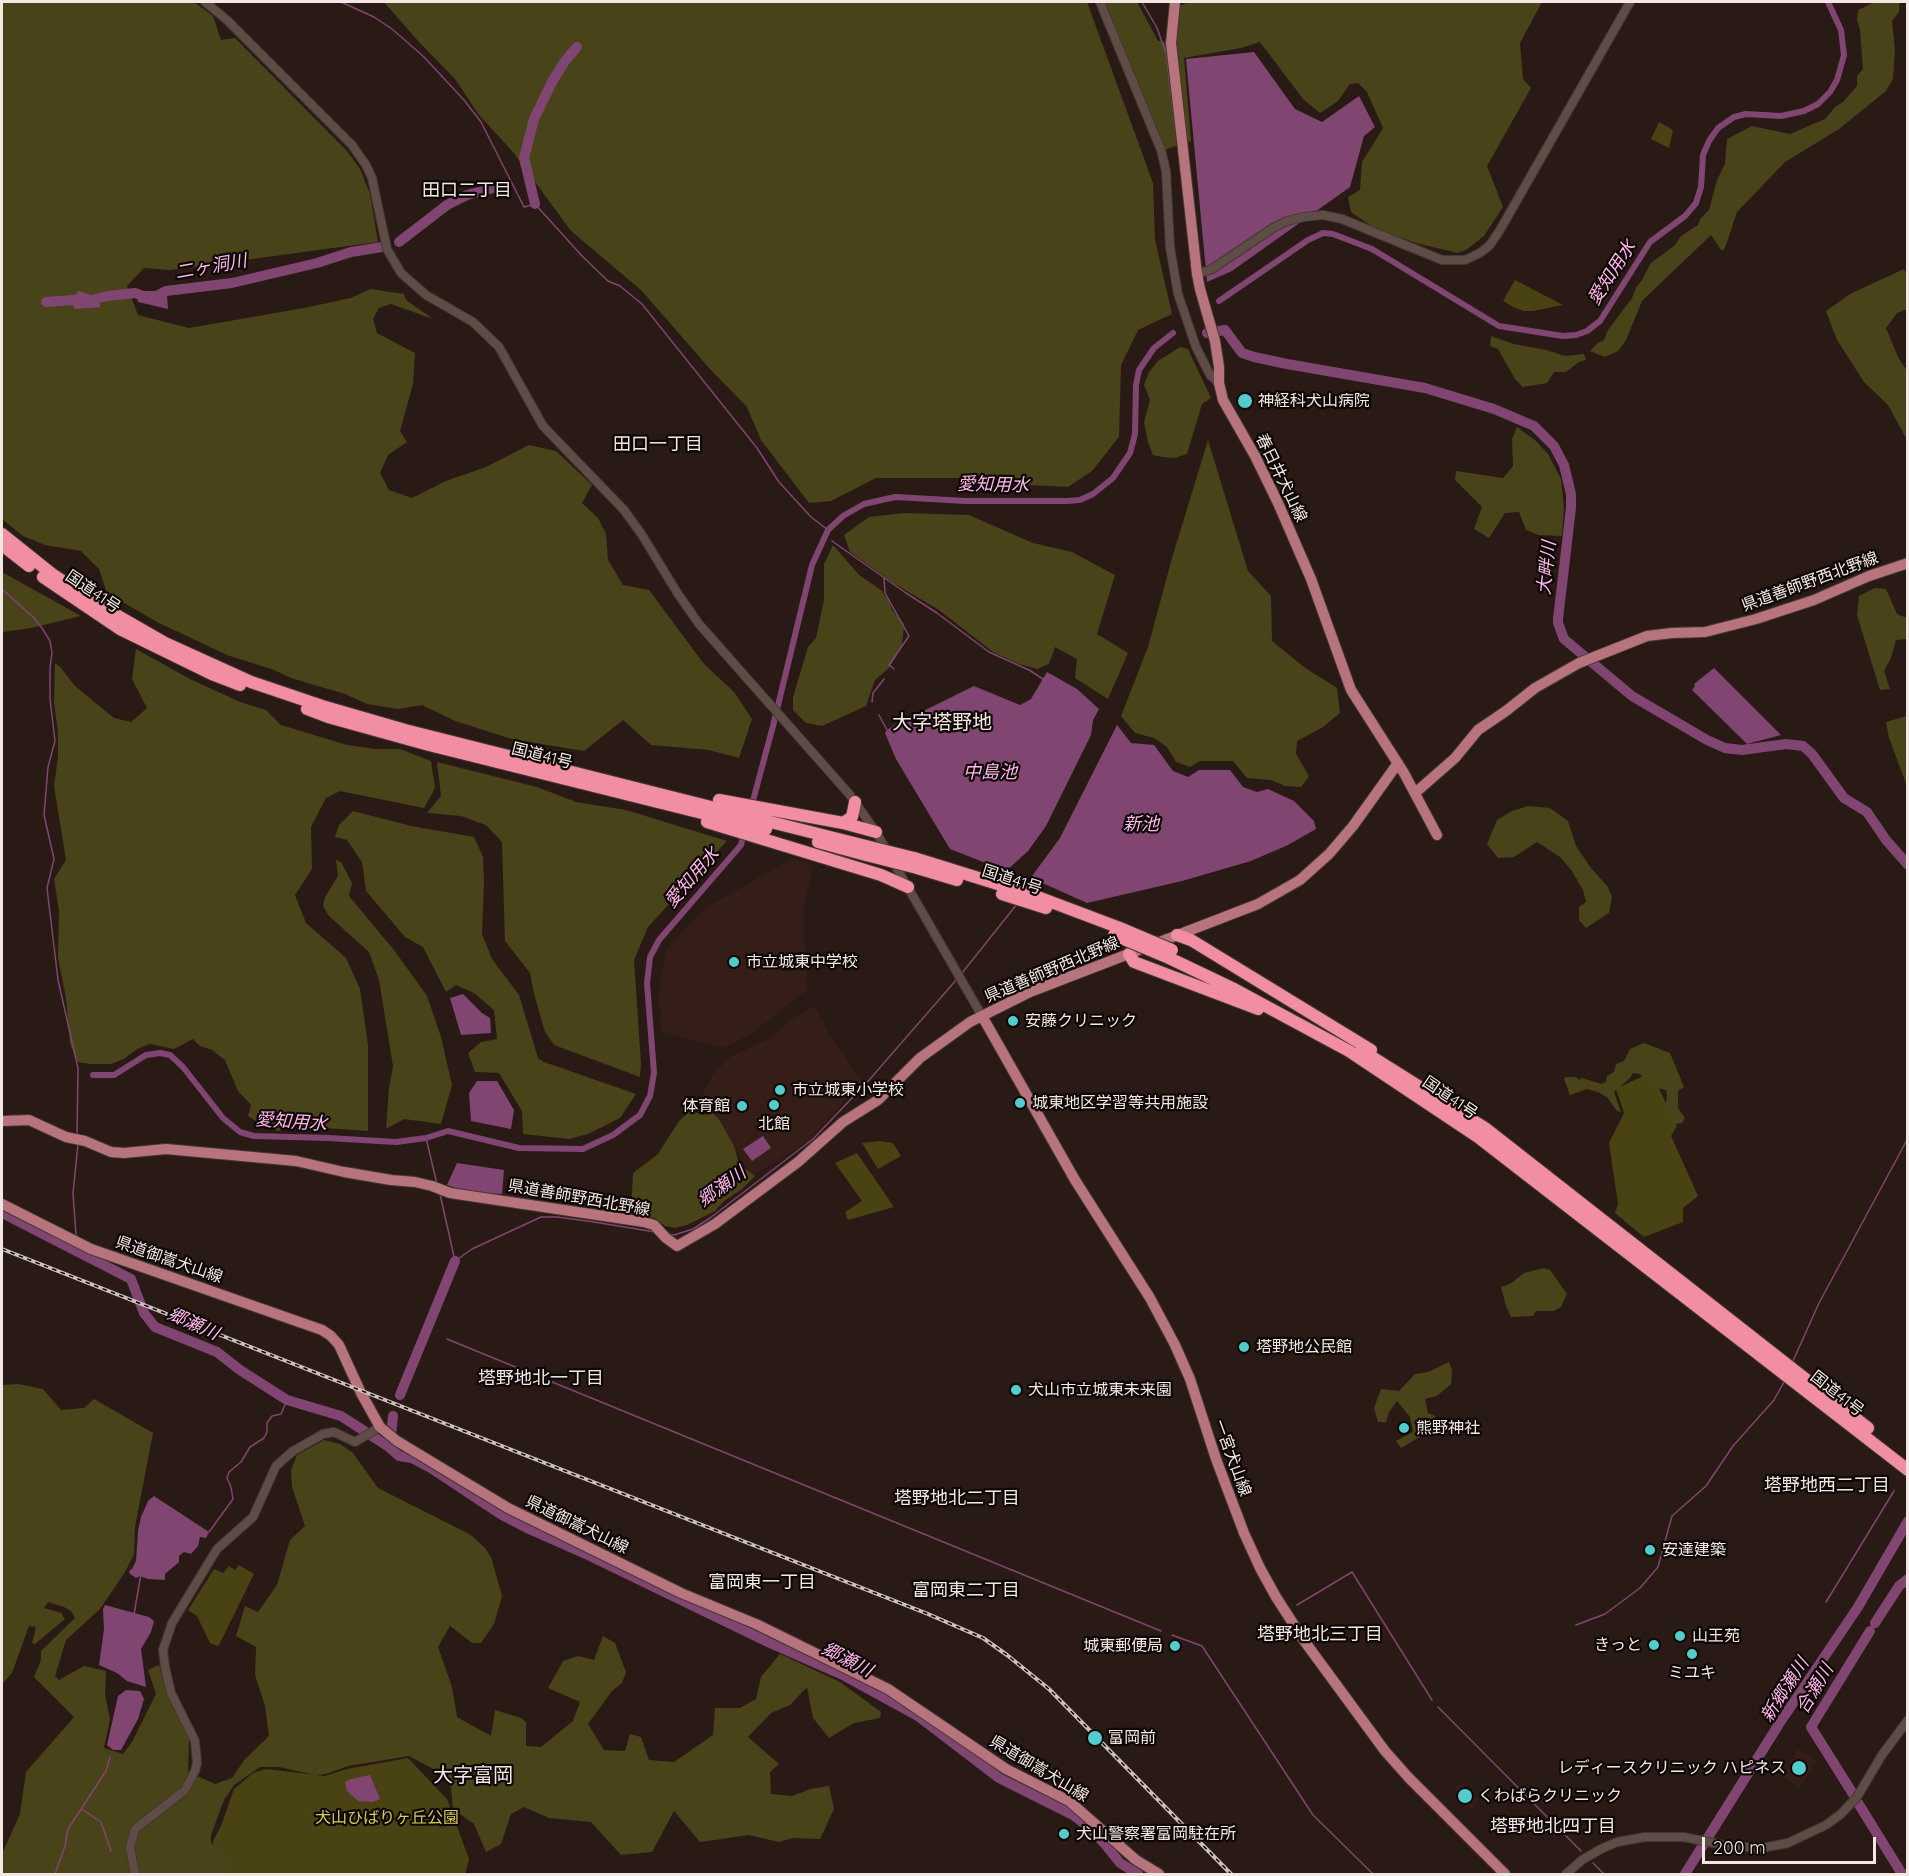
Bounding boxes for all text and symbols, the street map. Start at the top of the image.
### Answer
district label: 田口二丁目 [422,180,512,202]
water label: 愛知用水 [1583,237,1641,309]
water label: 二ヶ洞川 [174,250,248,284]
place label: 神経科犬山病院 [1258,391,1370,411]
marker: 神経科犬山病院 [1236,392,1254,410]
street label: 春日井犬山線 [1251,431,1311,525]
district label: 田口一丁目 [613,434,703,456]
water label: 愛知用水 [957,474,1029,496]
water label: 大畔川 [1533,540,1561,596]
street label: 県道善師野西北野線 [1739,548,1881,616]
street label: 国道41号 [62,567,124,617]
district label: 大字塔野地 [892,711,992,735]
street label: 国道41号 [509,739,575,773]
water label: 中島池 [963,762,1017,784]
water label: 新池 [1123,814,1159,836]
water label: 愛知用水 [660,844,724,912]
street label: 国道41号 [979,861,1045,899]
street label: 県道善師野西北野線 [982,933,1122,1007]
place label: 市立城東中学校 [746,952,858,972]
marker: 市立城東中学校 [727,955,741,969]
place label: 安藤クリニック [1025,1011,1137,1031]
marker: 安藤クリニック [1006,1014,1020,1028]
street label: 国道41号 [1419,1073,1481,1123]
place label: 市立城東小学校 [792,1080,904,1100]
marker: 市立城東小学校 [773,1083,787,1097]
place label: 城東地区学習等共用施設 [1032,1093,1208,1113]
place label: 体育館 [682,1096,730,1116]
marker: 城東地区学習等共用施設 [1013,1096,1027,1110]
marker: 北館 [767,1098,781,1112]
marker: 体育館 [735,1099,749,1113]
water label: 愛知用水 [254,1109,328,1135]
place label: 北館 [758,1114,790,1134]
water label: 郷瀬川 [694,1162,750,1212]
street label: 県道善師野西北野線 [506,1176,652,1220]
street label: 県道御嵩犬山線 [113,1233,225,1287]
water label: 郷瀬川 [164,1303,222,1345]
place label: 塔野地公民館 [1256,1337,1352,1357]
marker: 塔野地公民館 [1237,1340,1251,1354]
street label: 国道41号 [1807,1367,1867,1421]
district label: 塔野地北一丁目 [478,1368,604,1390]
place label: 犬山市立城東未来園 [1028,1380,1172,1400]
marker: 犬山市立城東未来園 [1009,1383,1023,1397]
street label: 一宮犬山線 [1209,1417,1255,1499]
place label: 熊野神社 [1416,1418,1480,1438]
marker: 熊野神社 [1397,1421,1411,1435]
district label: 塔野地西二丁目 [1764,1475,1890,1497]
district label: 塔野地北二丁目 [894,1488,1020,1510]
street label: 県道御嵩犬山線 [522,1492,632,1558]
place label: 安達建築 [1662,1540,1726,1560]
marker: 安達建築 [1643,1543,1657,1557]
district label: 富岡東一丁目 [708,1572,816,1594]
district label: 富岡東二丁目 [912,1580,1020,1602]
district label: 塔野地北三丁目 [1257,1624,1383,1646]
place label: 山王苑 [1692,1626,1740,1646]
marker: 山王苑 [1673,1629,1687,1643]
place label: きっと [1594,1635,1642,1655]
place label: 城東郵便局 [1083,1636,1163,1656]
water label: 郷瀬川 [818,1638,876,1682]
marker: きっと [1647,1638,1661,1652]
marker: 城東郵便局 [1168,1639,1182,1653]
marker: ミユキ [1685,1647,1699,1661]
water label: 新郷瀬川 [1756,1654,1814,1726]
water label: 合瀬川 [1792,1660,1838,1718]
place label: ミユキ [1668,1663,1716,1683]
place label: 富岡前 [1108,1728,1156,1748]
marker: 富岡前 [1086,1729,1104,1747]
street label: 県道御嵩犬山線 [986,1732,1092,1806]
place label: レディースクリニック ハピネス [1558,1758,1786,1778]
marker: レディースクリニック ハピネス [1790,1759,1808,1777]
district label: 大字富岡 [433,1764,513,1788]
place label: くわばらクリニック [1478,1786,1622,1806]
marker: くわばらクリニック [1456,1787,1474,1805]
park label: 犬山ひばりヶ丘公園 [315,1808,459,1828]
district label: 塔野地北四丁目 [1490,1816,1616,1838]
place label: 犬山警察署富岡駐在所 [1076,1824,1236,1844]
scale bar [1705,1825,1879,1863]
marker: 犬山警察署富岡駐在所 [1057,1827,1071,1841]
text: 200 m [1713,1836,1766,1859]

